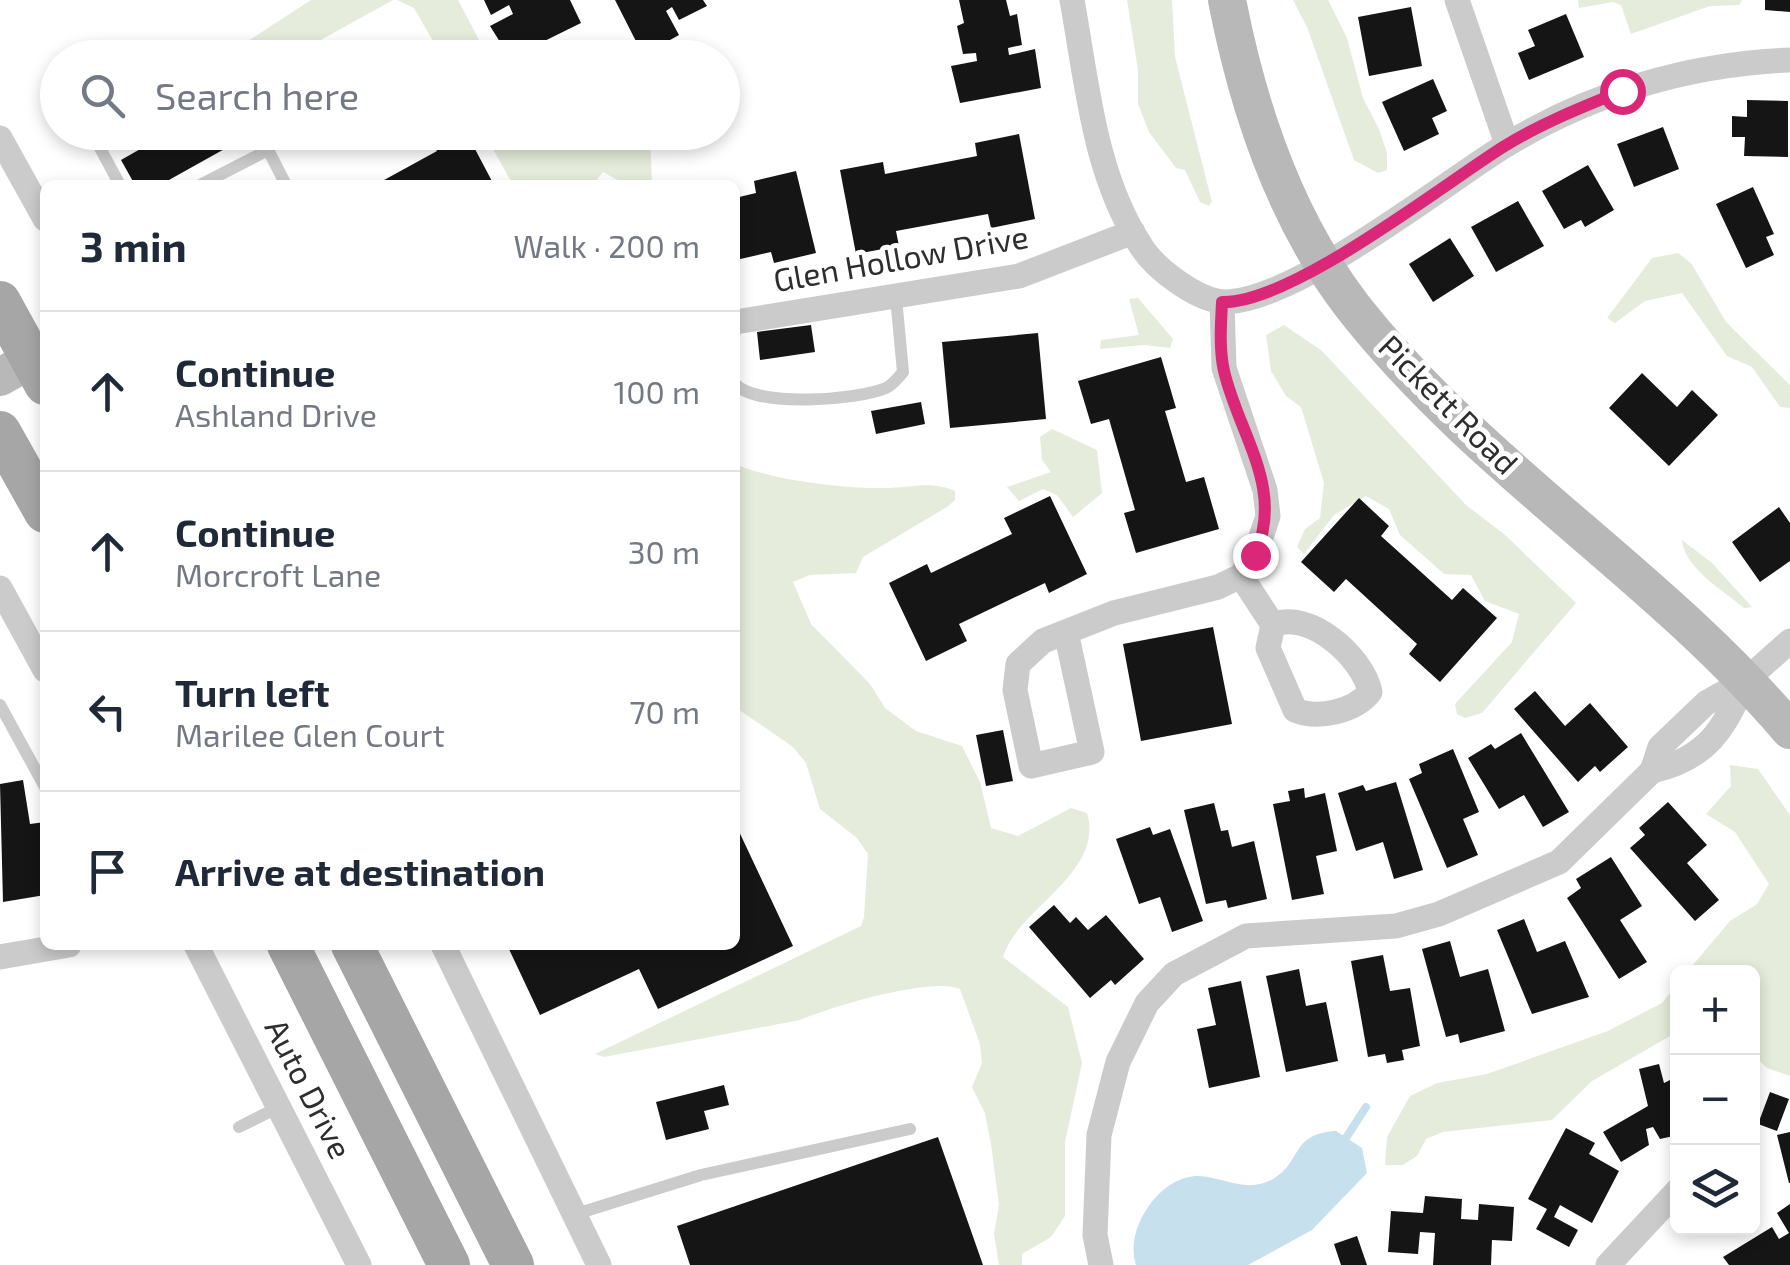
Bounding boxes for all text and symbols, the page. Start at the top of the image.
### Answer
search box [40,40,740,150]
icon: search [75,68,130,123]
route start [1600,69,1646,115]
text: Search here [155,72,359,118]
street label: Glen Hollow Drive [770,216,1031,298]
text: 3 min [80,220,187,270]
text: Walk · 200 m [513,226,700,264]
street label: Pickett Road [1372,326,1527,481]
text: Continue [175,349,335,395]
icon: ahead [80,364,135,419]
text: 100 m [614,372,700,410]
text: Ashland Drive [175,395,377,433]
text: Continue [175,509,335,555]
icon: ahead [80,524,135,579]
text: 30 m [628,532,700,570]
route end [1233,533,1279,579]
text: Morcroft Lane [175,555,381,593]
text: Turn left [175,669,330,715]
icon: left [80,684,135,739]
text: 70 m [629,692,700,730]
text: Marilee Glen Court [175,715,445,753]
icon: arrive [80,844,135,899]
text: Arrive at destination [175,848,545,894]
map controls [1670,965,1760,1235]
button: + [1670,965,1760,1055]
street label: Auto Drive [258,1012,361,1164]
button: − [1670,1055,1760,1145]
button: layers [1670,1145,1760,1235]

